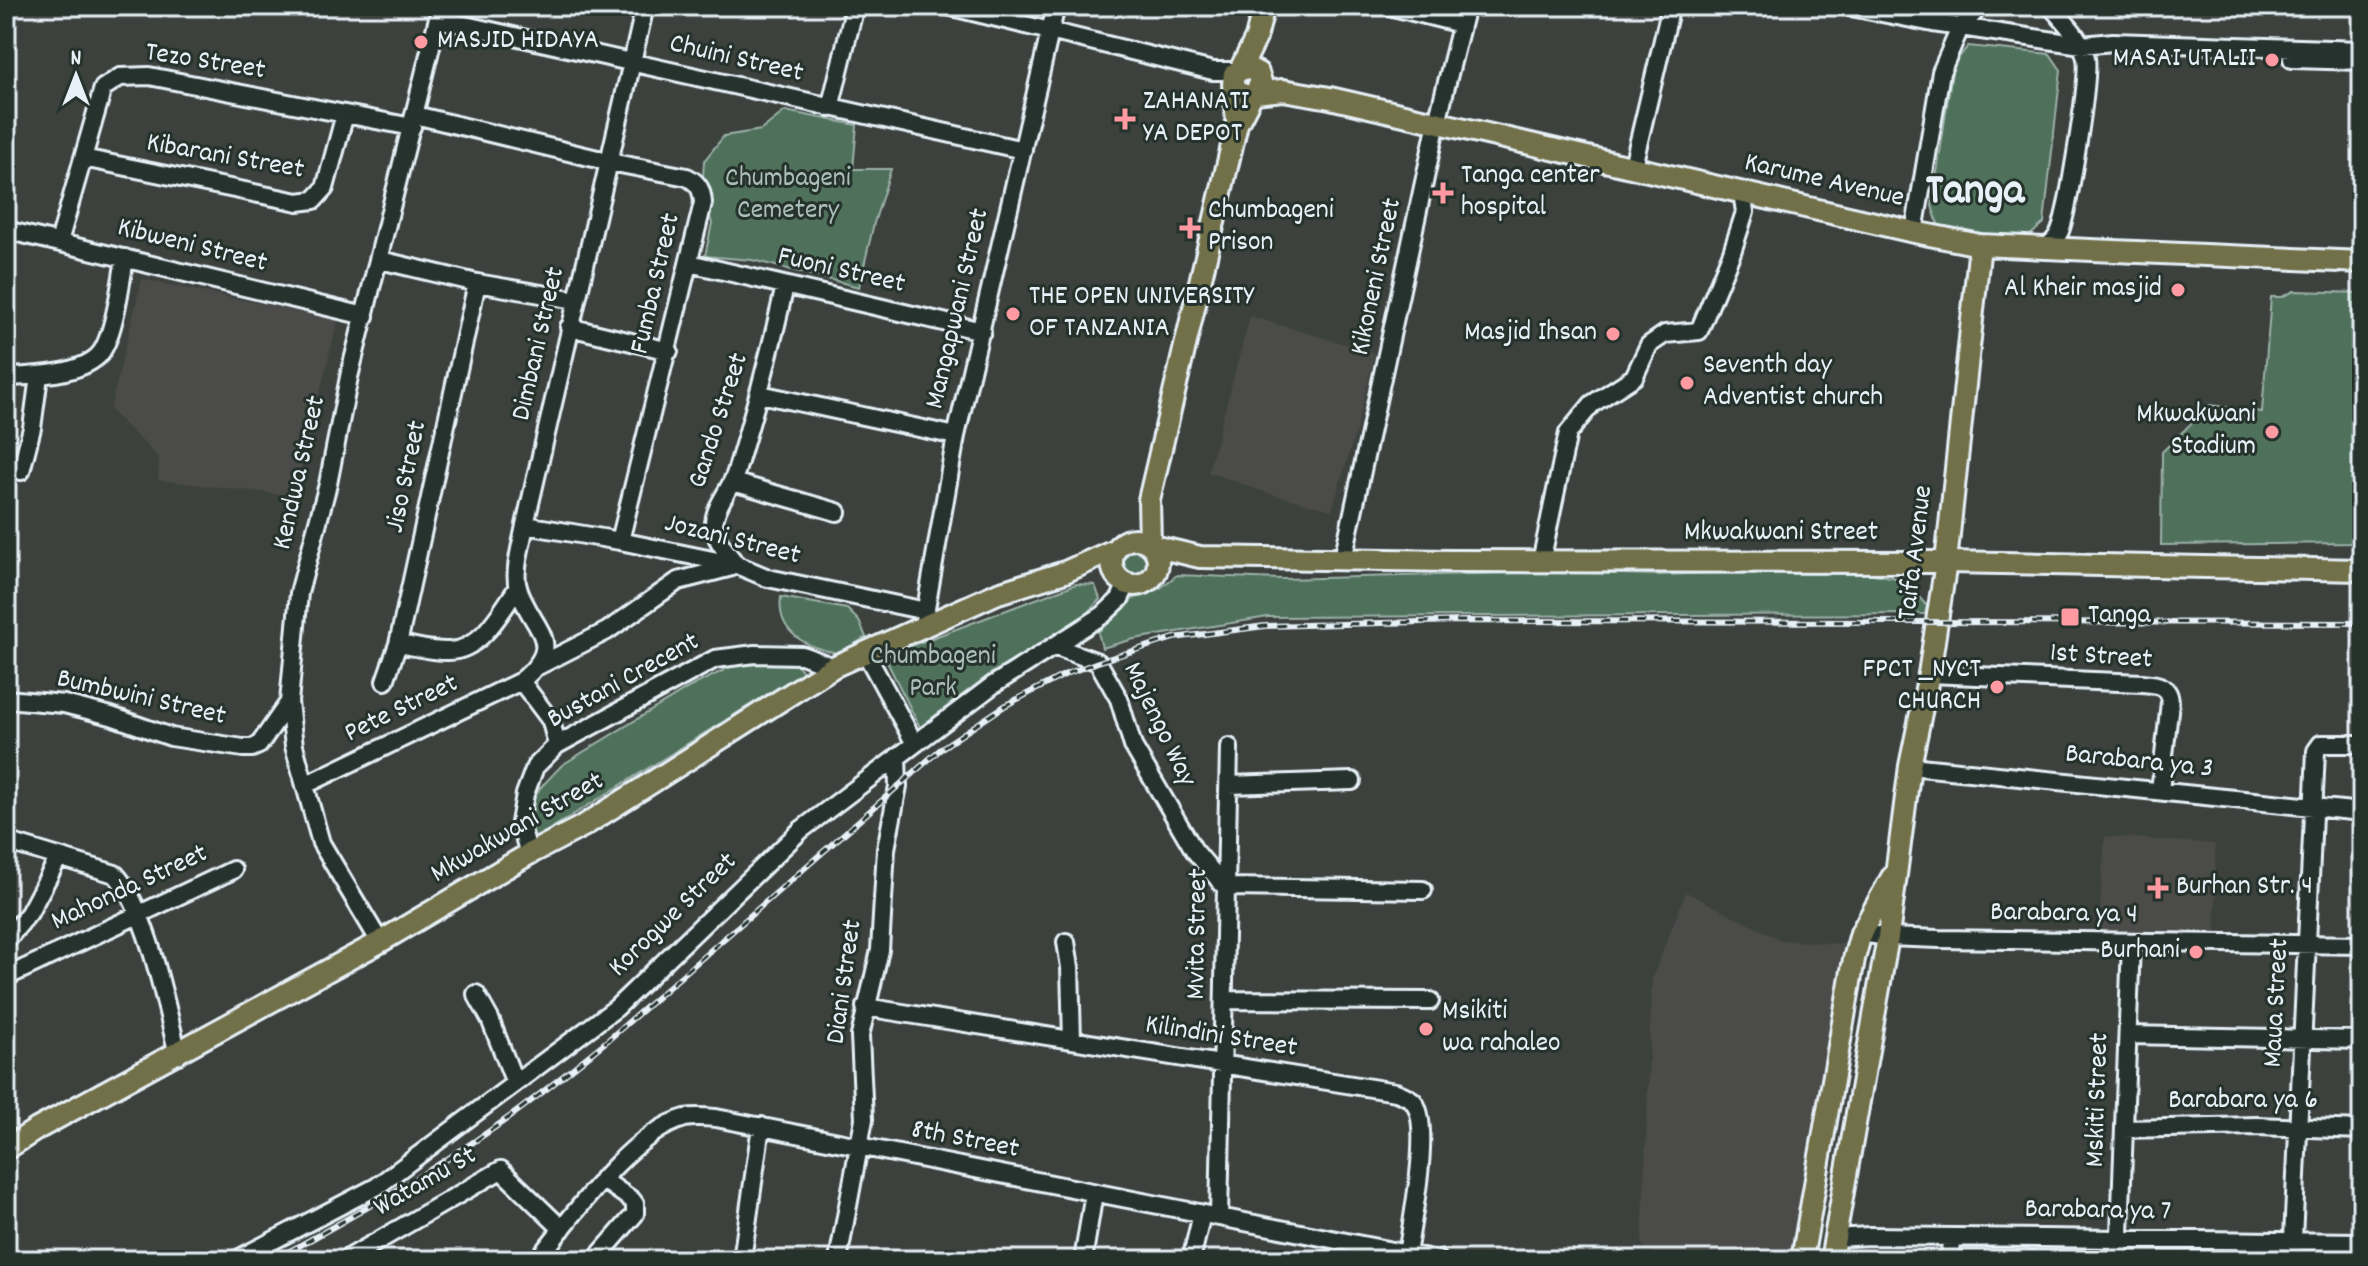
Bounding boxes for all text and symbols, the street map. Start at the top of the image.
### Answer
place label: MASJID HIDAYA [437,22,599,62]
street label: Chuini Street [665,25,807,95]
marker: MASJID HIDAYA [412,33,430,51]
street label: Tezo Street [142,34,268,92]
north arrow [36,36,116,116]
place label: MASAI UTALII [2113,40,2256,80]
text: N [71,44,82,75]
marker: MASAI UTALII [2263,51,2281,69]
place label: ZAHANATI YA DEPOT [1143,83,1250,155]
marker: ZAHANATI YA DEPOT [1114,108,1136,130]
street label: Kibarani Street [143,124,307,192]
street label: Karume Avenue [1740,144,1908,220]
place label: Tanga center hospital [1461,157,1600,229]
park label: Chumbageni Cemetery [725,160,851,232]
district label: Tanga [1926,162,2026,225]
marker: Tanga center hospital [1432,182,1454,204]
place label: Chumbageni Prison [1208,192,1334,264]
street label: Kikoneni Street [1342,195,1414,359]
street label: Mangapwani Street [917,205,1001,413]
street label: Kibweni Street [113,209,271,285]
street label: Fumba Street [621,210,693,358]
marker: Chumbageni Prison [1179,217,1201,239]
street label: Fuoni Street [773,238,909,306]
street label: Dimbani Street [503,263,577,425]
place label: Al Kheir masjid [2004,270,2162,310]
place label: THE OPEN UNIVERSITY OF TANZANIA [1029,278,1254,350]
marker: Al Kheir masjid [2169,281,2187,299]
marker: THE OPEN UNIVERSITY OF TANZANIA [1004,305,1022,323]
place label: Masjid Ihsan [1464,314,1597,354]
marker: Masjid Ihsan [1604,325,1622,343]
place label: Seventh day Adventist church [1703,347,1883,419]
street label: Gando Street [679,348,761,494]
marker: Seventh day Adventist church [1678,374,1696,392]
street label: Kendwa Street [264,392,338,554]
place label: Mkwakwani Stadium [2136,396,2256,468]
street label: Jiso Street [377,417,439,537]
marker: Mkwakwani Stadium [2263,423,2281,441]
street label: Taifa Avenue [1889,483,1945,623]
street label: Jozani Street [660,505,804,577]
street label: Mkwakwani Street [1684,514,1878,554]
place label: Tanga [2088,597,2152,637]
marker: Tanga [2059,606,2081,628]
street label: Bustani Crecent [541,624,707,740]
street label: 1st Street [2048,634,2154,682]
park label: Chumbageni Park [870,638,996,710]
place label: FPCT _NYCT CHURCH [1863,651,1981,723]
street label: Majengo Way [1111,656,1206,794]
street label: Bumbwini Street [53,660,229,738]
street label: Pete Street [338,665,466,755]
marker: FPCT _NYCT CHURCH [1988,678,2006,696]
street label: Barabara ya 3 [2063,735,2215,791]
street label: Mkwakwani Street [424,763,612,895]
street label: Mahonda Street [45,835,215,943]
street label: Korogwe Street [601,844,747,988]
street label: Mvita Street [1178,868,1220,1000]
place label: Burhan Str. 4 [2176,868,2313,908]
marker: Burhan Str. 4 [2147,877,2169,899]
street label: Barabara ya 4 [1990,894,2138,936]
street label: Diani Street [817,917,875,1047]
place label: Burhani [2100,932,2180,972]
street label: Maua Street [2255,937,2301,1069]
marker: Burhani [2187,943,2205,961]
place label: Msikiti wa rahaleo [1442,993,1561,1065]
street label: Kilindini Street [1142,1006,1300,1070]
marker: Msikiti wa rahaleo [1417,1020,1435,1038]
street label: Mskiti Street [2077,1032,2121,1168]
street label: Barabara ya 6 [2168,1082,2318,1122]
street label: 8th Street [908,1111,1022,1171]
street label: Watamu St [367,1137,485,1229]
street label: Barabara ya 7 [2024,1191,2172,1233]

